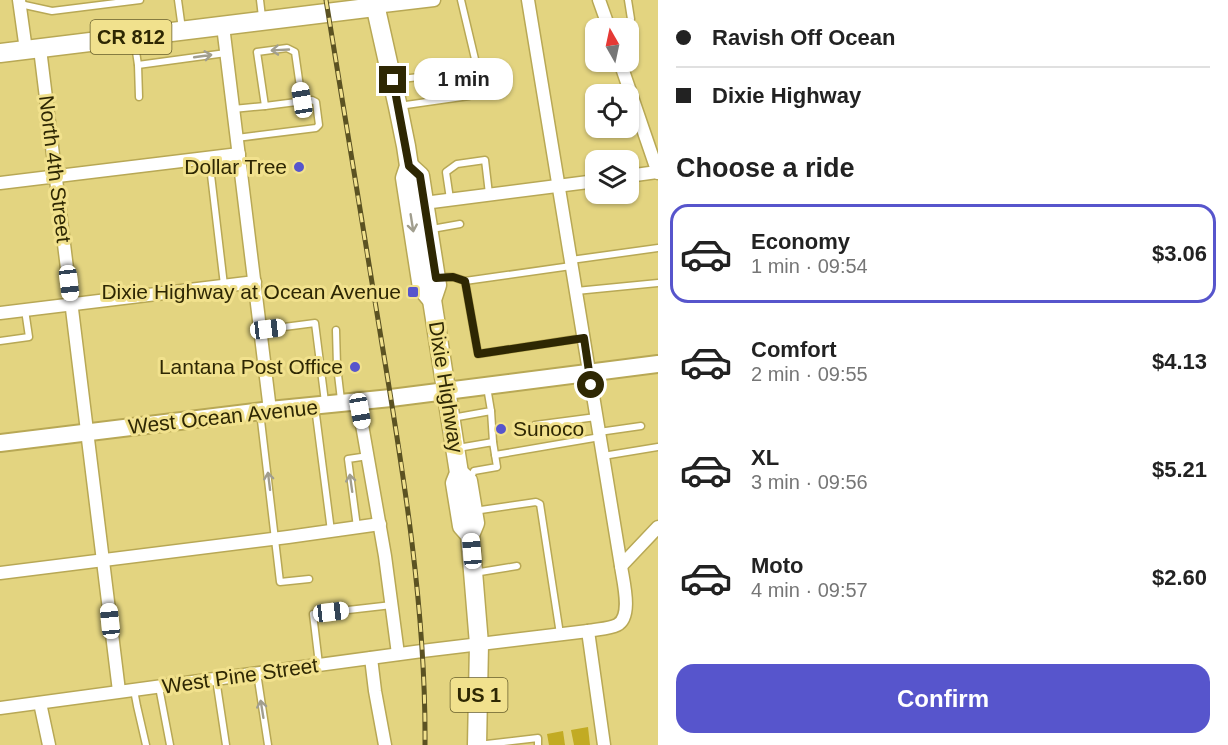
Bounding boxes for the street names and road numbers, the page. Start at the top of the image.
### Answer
road number: CR 812 [90,20,172,54]
street label: North 4th Street [35,94,76,244]
street label: Dixie Highway [425,319,468,455]
street label: West Ocean Avenue [127,395,319,438]
street label: West Pine Street [161,653,320,698]
road number: US 1 [450,678,508,712]

